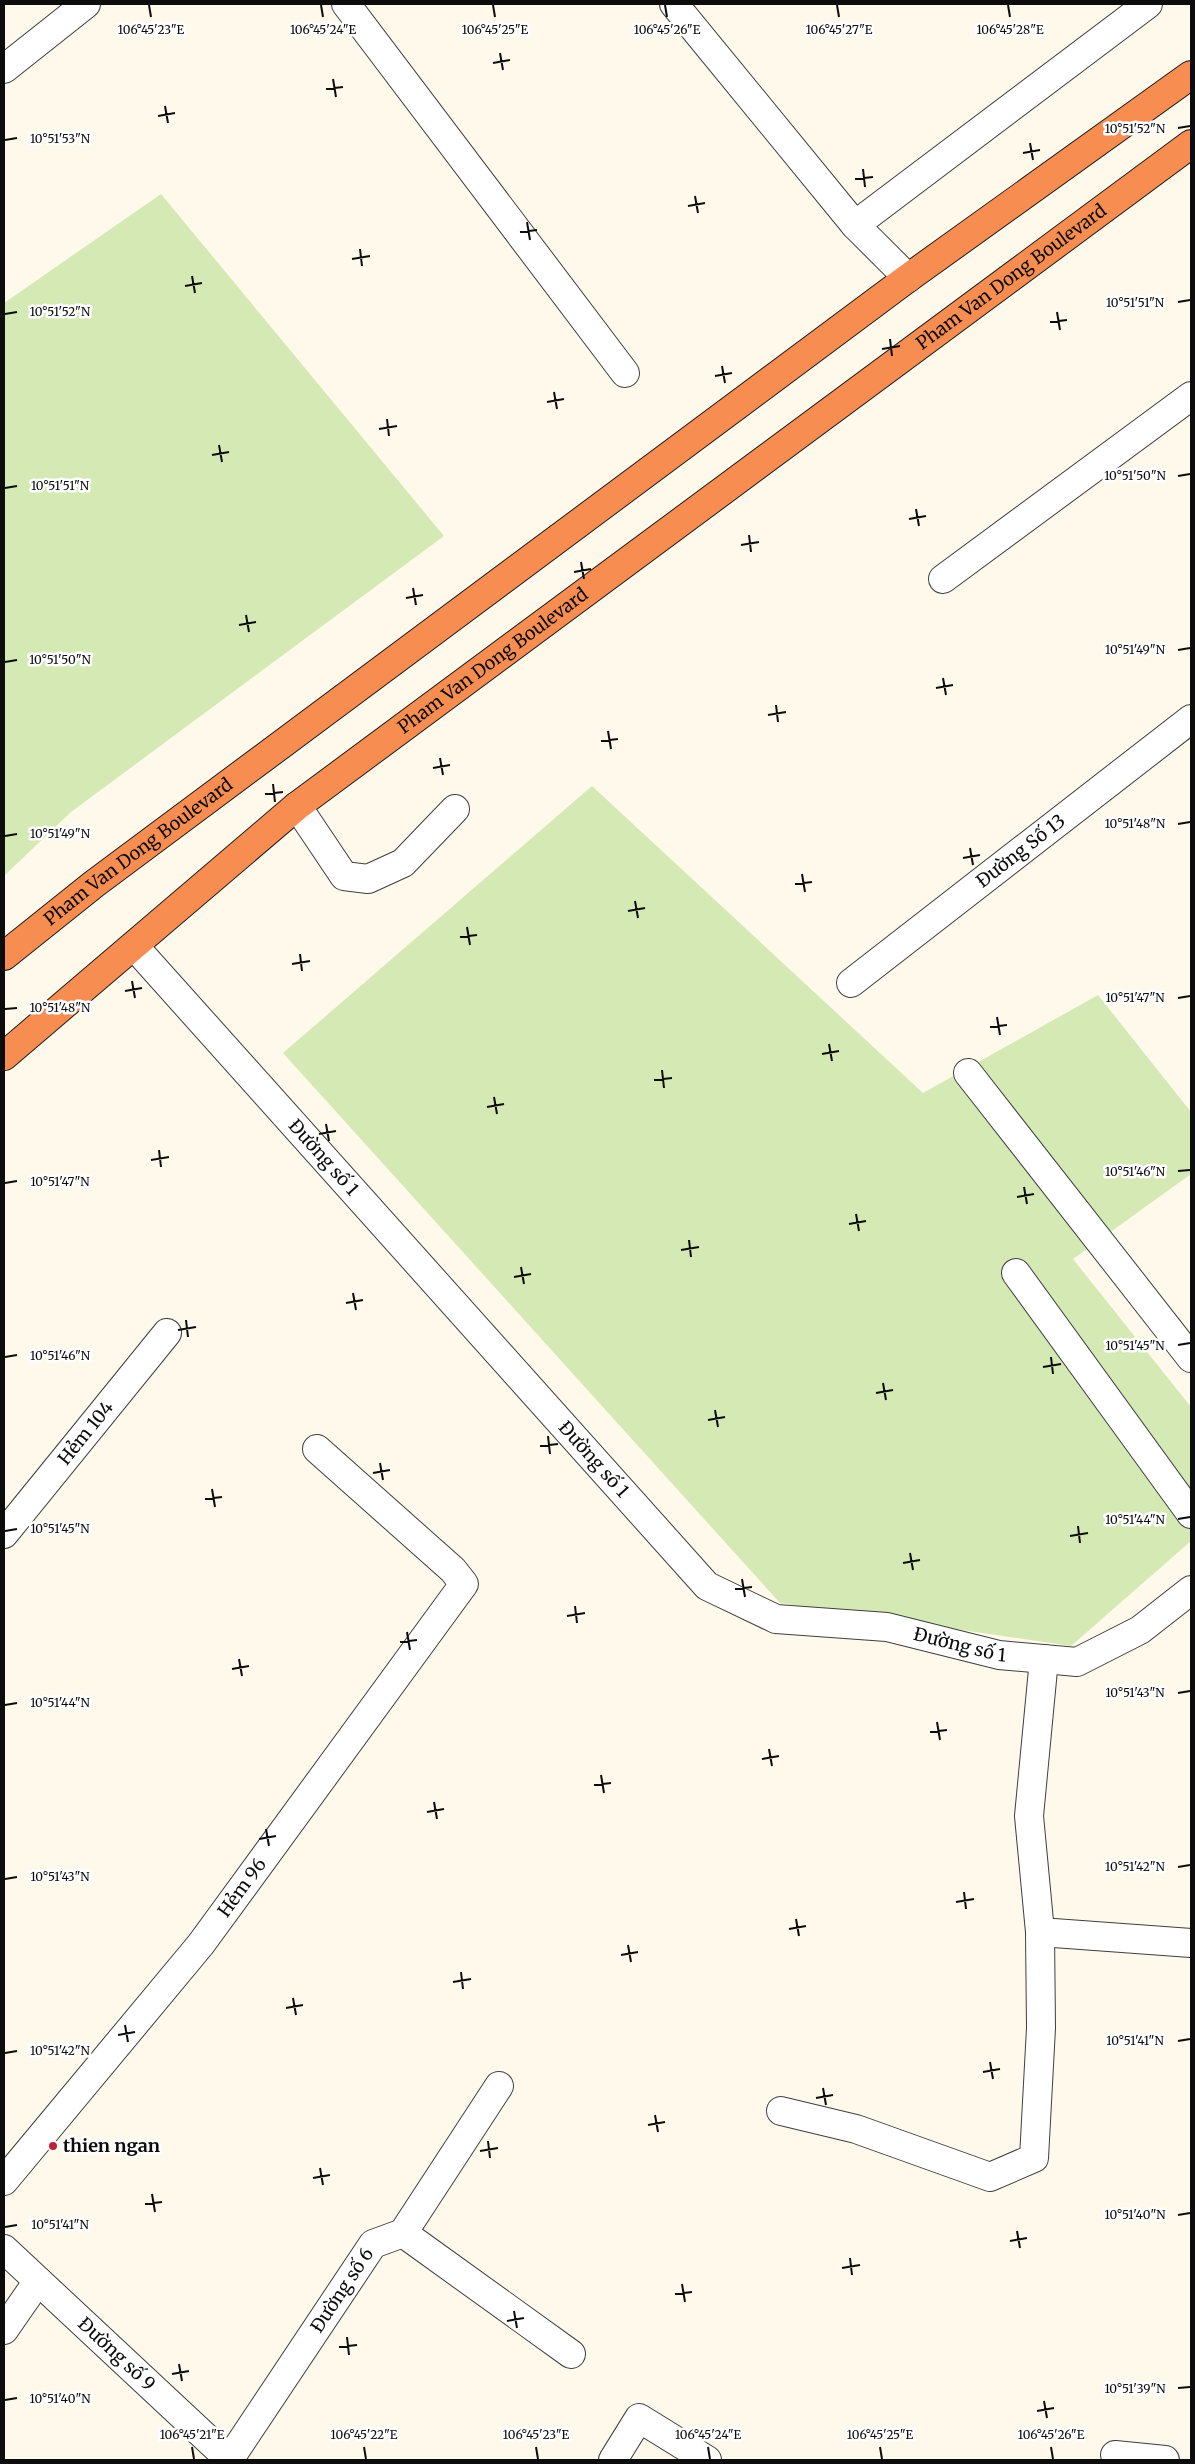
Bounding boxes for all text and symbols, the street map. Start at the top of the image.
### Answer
text: 106°45'23"E [118,22,185,37]
text: 106°45'24"E [290,22,356,37]
text: 106°45'25"E [462,22,529,37]
text: 106°45'26"E [634,22,701,37]
text: 106°45'27"E [806,22,873,37]
text: 106°45'28"E [976,22,1044,37]
text: 10°51'52"N [1105,121,1166,136]
text: 10°51'53"N [30,131,91,146]
street label: Pham Van Dong Boulevard [911,199,1111,355]
text: 10°51'51"N [1106,295,1165,310]
text: 10°51'52"N [30,304,91,319]
text: 10°51'50"N [1104,468,1166,483]
text: 10°51'51"N [31,478,90,493]
street label: Pham Van Dong Boulevard [393,582,592,738]
text: 10°51'49"N [1105,642,1166,657]
text: 10°51'50"N [29,652,91,667]
street label: Pham Van Dong Boulevard [39,773,237,930]
street label: Đường Số 13 [971,809,1070,892]
text: 10°51'48"N [1105,816,1166,831]
text: 10°51'49"N [30,826,91,841]
text: 10°51'47"N [1105,990,1165,1005]
text: 10°51'48"N [30,1000,91,1015]
street label: Đường số 1 [284,1114,364,1200]
text: 10°51'46"N [1105,1164,1166,1179]
text: 10°51'47"N [30,1174,90,1189]
text: 10°51'45"N [1105,1338,1165,1353]
text: 10°51'46"N [30,1348,91,1363]
street label: Hẻm 104 [53,1396,118,1469]
street label: Đường số 1 [554,1416,634,1502]
text: 10°51'44"N [1105,1512,1166,1527]
text: 10°51'45"N [30,1521,90,1536]
street label: Đường số 1 [911,1622,1007,1667]
text: 10°51'43"N [1105,1685,1165,1700]
text: 10°51'44"N [30,1695,91,1710]
street label: Hẻm 96 [213,1853,271,1921]
text: 10°51'42"N [1105,1859,1166,1874]
text: 10°51'43"N [30,1869,90,1884]
text: 10°51'41"N [1106,2033,1164,2048]
text: 10°51'42"N [30,2043,91,2058]
place label: thien ngan [63,2134,160,2157]
marker: thien ngan [47,2140,59,2152]
text: 10°51'40"N [1104,2207,1166,2222]
text: 10°51'41"N [31,2217,89,2232]
street label: Đường số 6 [305,2243,378,2337]
street label: Đường số 9 [73,2312,160,2395]
text: 10°51'39"N [1104,2381,1166,2396]
text: 10°51'40"N [29,2391,91,2406]
text: 106°45'21"E [160,2427,225,2442]
text: 106°45'22"E [331,2427,398,2442]
text: 106°45'23"E [503,2427,570,2442]
text: 106°45'24"E [675,2427,741,2442]
text: 106°45'25"E [847,2427,914,2442]
text: 106°45'26"E [1018,2427,1085,2442]

